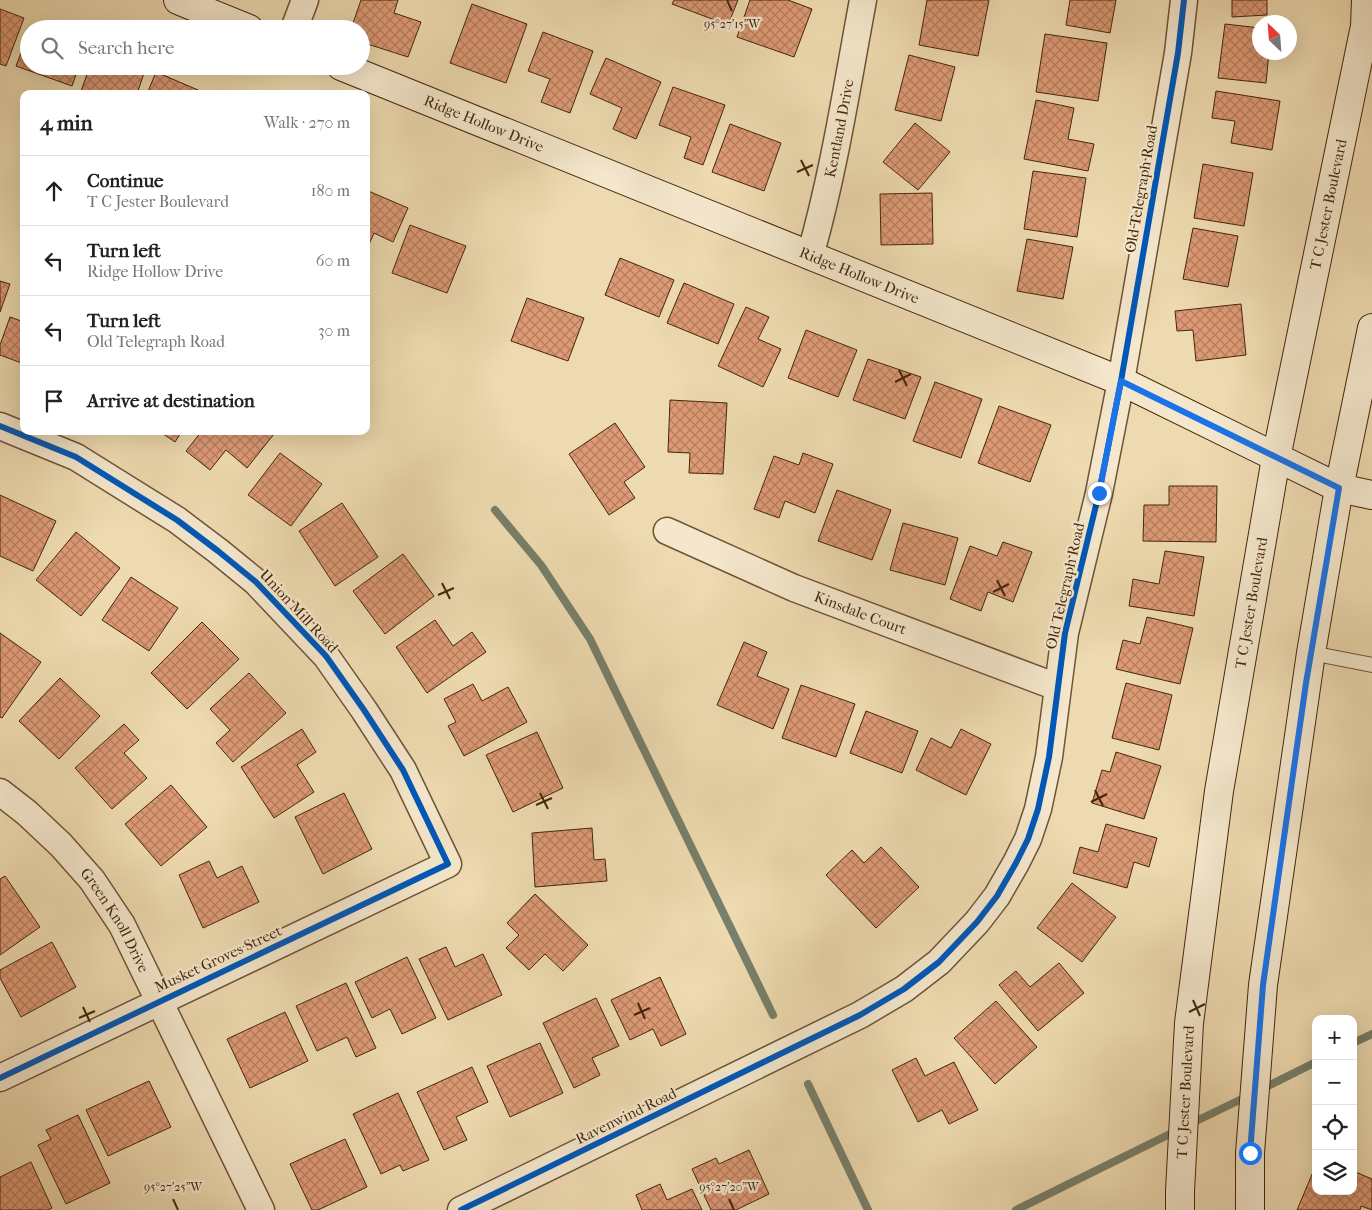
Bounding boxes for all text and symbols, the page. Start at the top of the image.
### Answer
north arrow [1252,15,1297,60]
text: 95°27'15"W [704,17,761,31]
search box [20,20,370,75]
icon: search [38,34,66,62]
text: Search here [78,37,174,59]
street label: Kentland Drive [821,77,858,179]
street label: Ridge Hollow Drive [421,91,547,156]
text: 4 min [40,111,93,135]
text: Walk · 270 m [264,113,350,132]
street label: Old Telegraph Road [1121,123,1161,254]
street label: T C Jester Boulevard [1306,137,1351,271]
text: Continue [87,170,163,192]
icon: ahead [40,177,68,205]
text: 180 m [311,181,350,200]
text: T C Jester Boulevard [87,192,229,211]
text: Turn left [87,240,161,262]
street label: Ridge Hollow Drive [797,243,922,308]
icon: left [40,247,68,275]
text: 60 m [316,251,350,270]
text: Ridge Hollow Drive [87,262,223,281]
text: Turn left [87,310,161,332]
icon: left [40,317,68,345]
text: 30 m [318,321,350,340]
text: Old Telegraph Road [87,332,225,351]
icon: arrive [40,387,68,415]
text: Arrive at destination [87,390,255,412]
route end [1088,482,1111,505]
street label: Old Telegraph Road [1042,520,1089,651]
street label: T C Jester Boulevard [1231,535,1271,670]
street label: Union Mill Road [256,566,343,657]
street label: Kinsdale Court [812,587,910,639]
street label: Green Knoll Drive [77,864,153,976]
street label: Musket Groves Street [152,921,285,996]
map controls [1312,1015,1357,1195]
button: + [1312,1015,1357,1060]
street label: T C Jester Boulevard [1173,1024,1198,1159]
button: − [1312,1060,1357,1105]
street label: Ravenwind Road [573,1083,680,1148]
button: locate [1312,1105,1357,1150]
route start [1239,1142,1262,1165]
button: layers [1312,1150,1357,1195]
text: 95°27'25"W [144,1180,203,1194]
text: 95°27'20"W [699,1180,760,1194]

